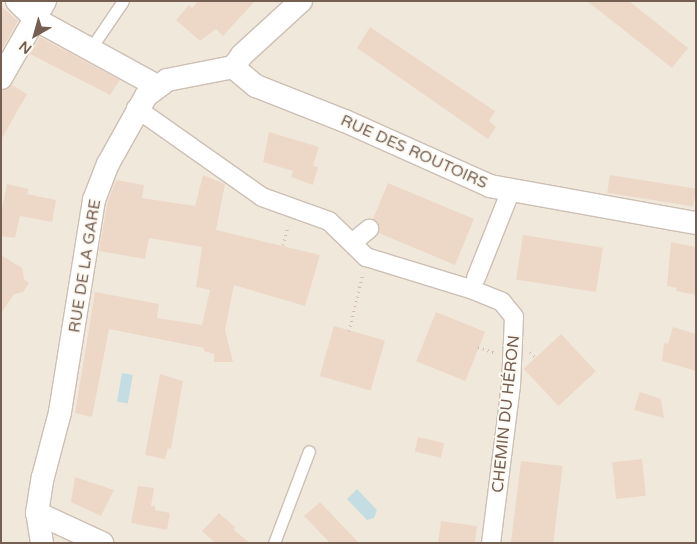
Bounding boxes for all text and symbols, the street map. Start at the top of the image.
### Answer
north arrow [10,10,60,60]
text: N [16,37,35,57]
street label: RUE DES ROUTOIRS [338,111,490,193]
street label: RUE DE LA GARE [65,198,105,334]
street label: CHEMIN DU HÉRON [488,334,524,494]

